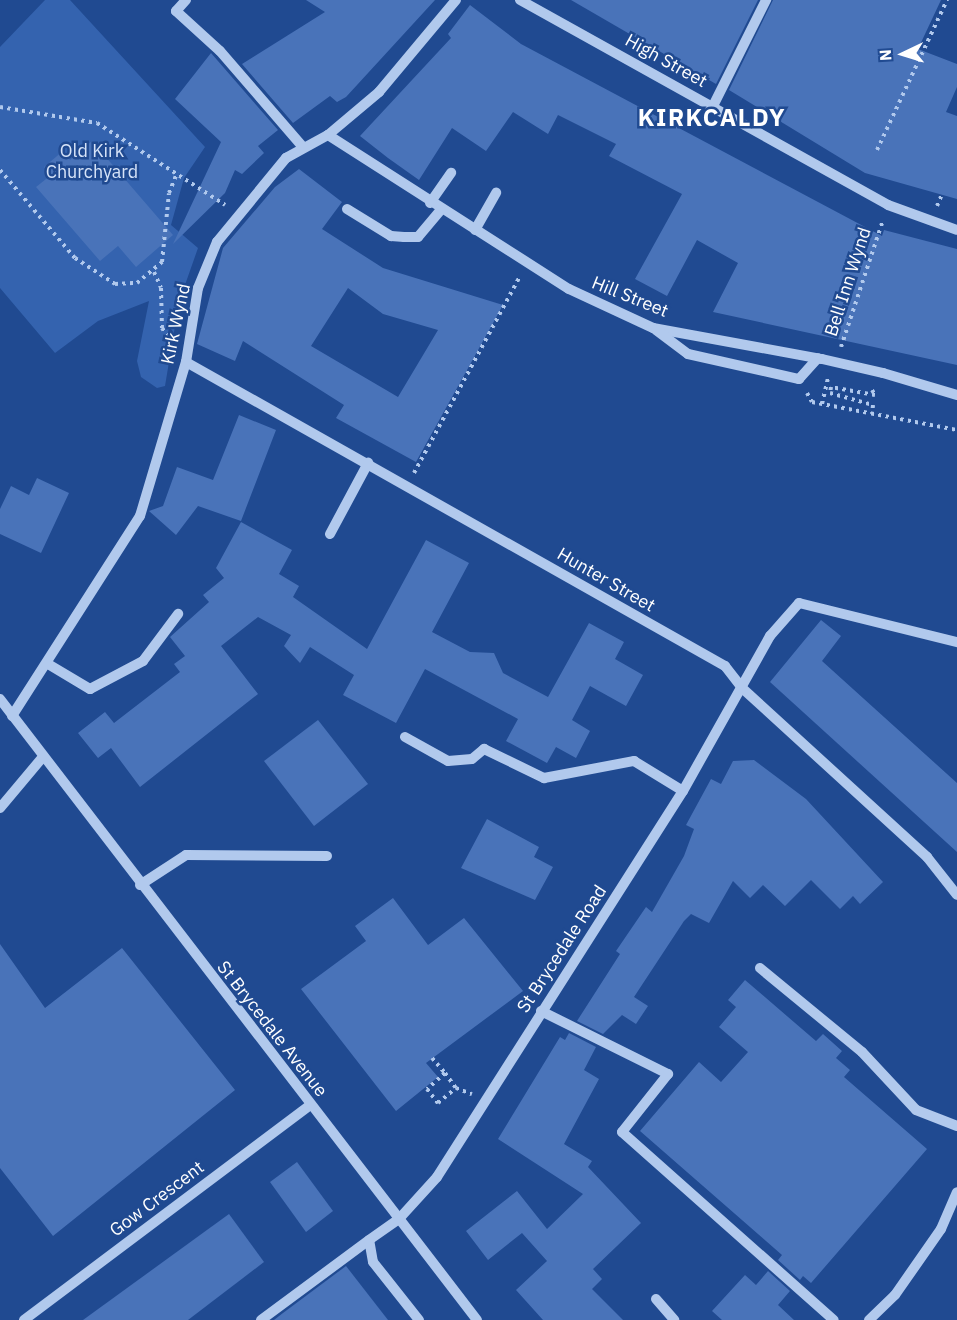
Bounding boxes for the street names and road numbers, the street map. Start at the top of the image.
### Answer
street label: High Street [621,30,711,92]
street label: Bell Inn Wynd [820,225,876,339]
street label: Hill Street [589,272,671,322]
street label: Kirk Wynd [157,282,195,366]
street label: Hunter Street [553,543,659,617]
street label: St Brycedale Road [513,881,611,1017]
street label: St Brycedale Avenue [212,957,332,1101]
street label: Gow Crescent [106,1157,208,1241]

